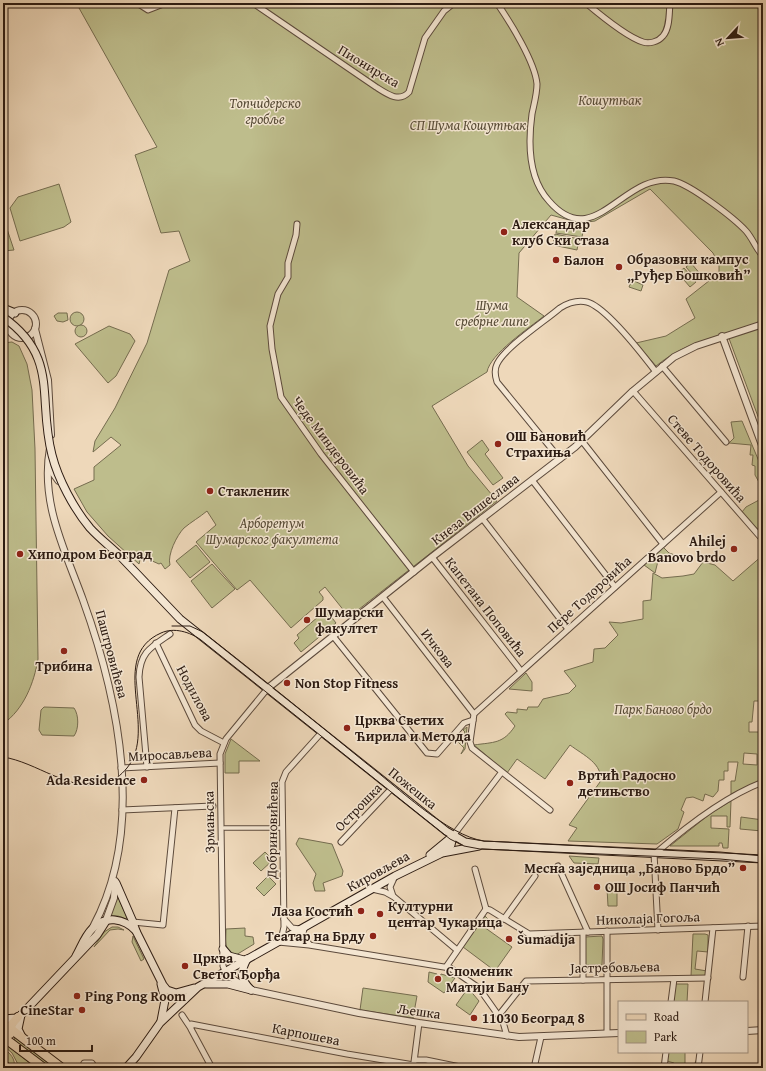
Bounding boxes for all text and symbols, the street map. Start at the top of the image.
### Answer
north arrow [708,18,748,58]
text: N [710,35,728,49]
street label: Пионирска [334,40,404,92]
park label: Кошутњак [578,90,642,110]
park label: Топчидерско гробље [229,93,301,129]
park label: СП Шума Кошутњак [410,115,526,135]
place label: Александар клуб Ски стаза [512,214,610,250]
marker: Александар клуб Ски стаза [499,227,509,237]
place label: Образовни кампус „Руђер Бошковић” [627,249,750,285]
place label: Балон [564,250,604,270]
marker: Балон [551,255,561,265]
marker: Образовни кампус „Руђер Бошковић” [614,262,624,272]
park label: Шума сребрне липе [455,295,529,331]
street label: Чеде Миндеровића [287,392,375,499]
street label: Стеве Тодоровића [663,409,751,507]
place label: ОШ Бановић Страхиња [506,426,587,462]
marker: ОШ Бановић Страхиња [493,439,503,449]
street label: Кнеза Вишеслава [427,468,523,550]
place label: Стакленик [218,481,290,501]
marker: Стакленик [205,486,215,496]
park label: Арборетум Шумарског факултета [206,513,339,549]
place label: Ahilej Banovo brdo [648,531,727,567]
place label: Хиподром Београд [28,544,152,564]
marker: Ahilej Banovo brdo [729,544,739,554]
marker: Хиподром Београд [15,549,25,559]
street label: Пере Тодоровића [543,551,636,637]
street label: Капетана Поповића [441,553,532,661]
place label: Шумарски факултет [315,602,384,638]
street label: Паштровићева [91,608,133,701]
marker: Шумарски факултет [302,615,312,625]
street label: Ичкова [416,624,460,672]
marker: Трибина [59,646,69,656]
place label: Трибина [35,656,93,676]
street label: Нодилова [172,661,218,725]
place label: Non Stop Fitness [295,673,398,693]
marker: Non Stop Fitness [282,678,292,688]
park label: Парк Баново брдо [614,699,712,719]
place label: Црква Светих Ћирила и Метода [355,710,472,746]
marker: Црква Светих Ћирила и Метода [342,723,352,733]
street label: Миросављева [127,742,213,766]
street label: Пожешка [384,762,442,814]
place label: Вртић Радосно детињство [578,765,677,801]
place label: Ada Residence [46,770,136,790]
marker: Ada Residence [139,775,149,785]
street label: Острошка [330,778,387,836]
marker: Вртић Радосно детињство [565,778,575,788]
street label: Добриновићева [261,781,283,880]
street label: Зрмањска [198,790,220,853]
street label: Кировљева [343,845,413,896]
place label: Месна заједница „Баново Брдо” [524,858,735,878]
marker: Месна заједница „Баново Брдо” [738,863,748,873]
place label: ОШ Јосиф Панчић [605,877,721,897]
marker: ОШ Јосиф Панчић [592,882,602,892]
place label: Културни центар Чукарица [388,896,503,932]
place label: Лаза Костић [272,901,354,921]
marker: Лаза Костић [356,906,366,916]
street label: Николаја Гогоља [596,906,701,930]
marker: Културни центар Чукарица [375,909,385,919]
place label: Театар на Брду [266,926,366,946]
place label: Šumadija [517,929,576,949]
marker: Театар на Брду [368,931,378,941]
marker: Šumadija [504,934,514,944]
place label: Црква Светог Ђорђа [193,948,281,984]
street label: Јастребовљева [568,956,660,978]
marker: Црква Светог Ђорђа [180,961,190,971]
place label: Споменик Матији Бану [446,961,530,997]
marker: Споменик Матији Бану [433,974,443,984]
place label: Ping Pong Room [85,986,186,1006]
marker: Ping Pong Room [72,991,82,1001]
street label: Љешка [396,998,442,1024]
place label: CineStar [20,1000,75,1020]
legend [618,1001,748,1053]
marker: CineStar [77,1005,87,1015]
place label: 11030 Београд 8 [482,1008,585,1028]
text: Road [654,1008,680,1025]
marker: 11030 Београд 8 [469,1013,479,1023]
street label: Карпошева [270,1018,342,1050]
scale bar [20,1027,92,1053]
text: Park [654,1028,678,1045]
text: 100 m [26,1032,56,1049]

